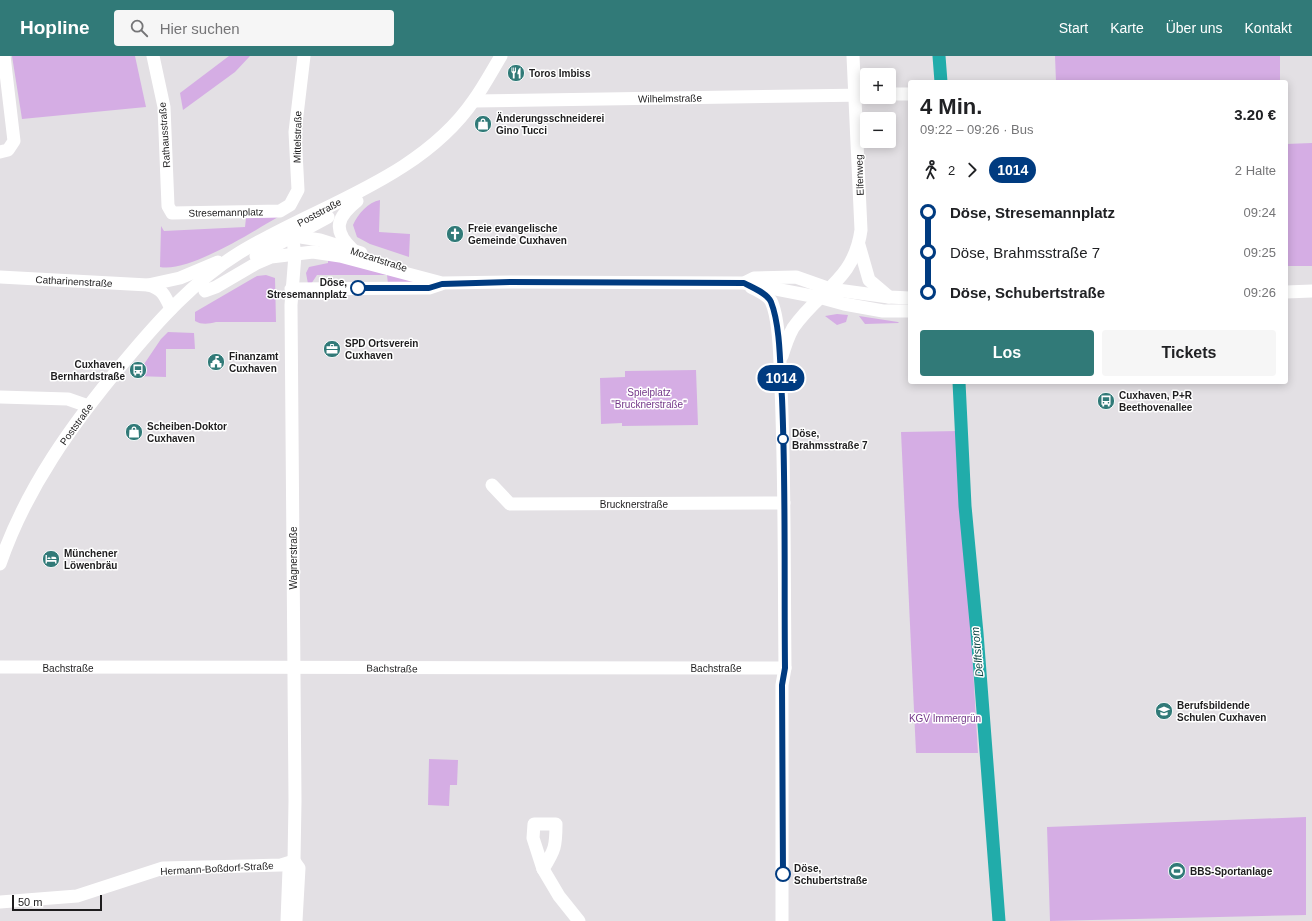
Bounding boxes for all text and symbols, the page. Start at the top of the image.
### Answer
search box [114,10,394,46]
text: Hopline [20,17,90,38]
icon: search [128,17,150,39]
text: Hier suchen [160,20,240,37]
text: Start [1059,20,1088,36]
text: Karte [1110,20,1144,36]
text: Über uns [1166,20,1223,36]
text: Kontakt [1245,20,1292,36]
restaurant icon: Toros Imbiss [506,63,526,83]
place label: Toros Imbiss [529,68,591,79]
map controls [860,68,896,148]
button: + [860,68,896,104]
street label: Wilhelmstraße [638,92,702,105]
text: 4 Min. [920,94,982,119]
street label: Rathausstraße [157,101,172,168]
text: 3.20 € [1234,106,1276,123]
street label: Mittelstraße [292,110,303,163]
place label: Änderungsschneiderei Gino Tucci [496,112,605,136]
button: − [860,112,896,148]
shop icon: Änderungsschneiderei Gino Tucci [473,114,493,134]
text: 09:22 – 09:26 · Bus [920,122,1033,137]
street label: Elfenweg [853,154,866,196]
icon: walk [920,159,942,181]
icon: forward [961,159,983,181]
text: 1014 [997,162,1028,178]
text: 2 [948,163,955,178]
text: 2 Halte [1235,163,1276,178]
street label: Poststraße [295,196,344,229]
text: Döse, Stresemannplatz [950,204,1115,221]
text: 09:24 [1243,205,1276,220]
street label: Stresemannplatz [188,206,264,219]
place label: Freie evangelische Gemeinde Cuxhaven [468,223,567,246]
church icon: Freie evangelische Gemeinde Cuxhaven [445,224,465,244]
text: Döse, Brahmsstraße 7 [950,244,1100,261]
street label: Mozartstraße [349,245,409,274]
text: 09:25 [1243,245,1276,260]
street label: Catharinenstraße [35,274,113,289]
place label: Döse, Stresemannplatz [267,277,347,300]
marker: Döse, Stresemannplatz [350,280,366,296]
text: Döse, Schubertstraße [950,284,1105,301]
text: 09:26 [1243,285,1276,300]
button: Los [920,330,1094,376]
button: Tickets [1102,330,1276,376]
place label: SPD Ortsverein Cuxhaven [345,338,418,361]
office icon: SPD Ortsverein Cuxhaven [322,339,342,359]
place label: Finanzamt Cuxhaven [229,351,279,374]
public building icon: Finanzamt Cuxhaven [206,352,226,372]
place label: Cuxhaven, Bernhardstraße [51,359,125,382]
bus stop icon: Cuxhaven, Bernhardstraße [128,360,148,380]
line badge: 1014 [753,365,809,391]
text: 1014 [765,370,797,386]
park label: Spielplatz "Brucknerstraße" [611,387,687,410]
place label: Cuxhaven, P+R Beethovenallee [1119,390,1193,413]
bus stop icon: Cuxhaven, P+R Beethovenallee [1096,391,1116,411]
street label: Poststraße [58,401,95,447]
place label: Scheiben-Doktor Cuxhaven [147,421,227,444]
shop icon: Scheiben-Doktor Cuxhaven [124,422,144,442]
place label: Döse, Brahmsstraße 7 [792,428,868,451]
marker: Döse, Brahmsstraße 7 [777,433,789,445]
street label: Brucknerstraße [600,499,669,510]
street label: Wagnerstraße [288,526,299,589]
place label: Münchener Löwenbräu [64,548,117,571]
hotel icon: Münchener Löwenbräu [41,549,61,569]
water label: Delftstrom [969,627,985,677]
street label: Bachstraße [42,663,94,674]
street label: Bachstraße [366,663,418,674]
street label: Bachstraße [690,663,742,674]
place label: Berufsbildende Schulen Cuxhaven [1177,700,1266,723]
school or university icon: Berufsbildende Schulen Cuxhaven [1154,701,1174,721]
park label: KGV Immergrün [909,713,981,724]
street label: Hermann-Boßdorf-Straße [160,860,274,877]
sports icon: BBS-Sportanlage [1167,861,1187,881]
place label: Döse, Schubertstraße [794,863,868,886]
marker: Döse, Schubertstraße [775,866,791,882]
place label: BBS-Sportanlage [1190,866,1273,877]
scale bar [12,893,102,912]
text: 50 m [18,896,42,908]

